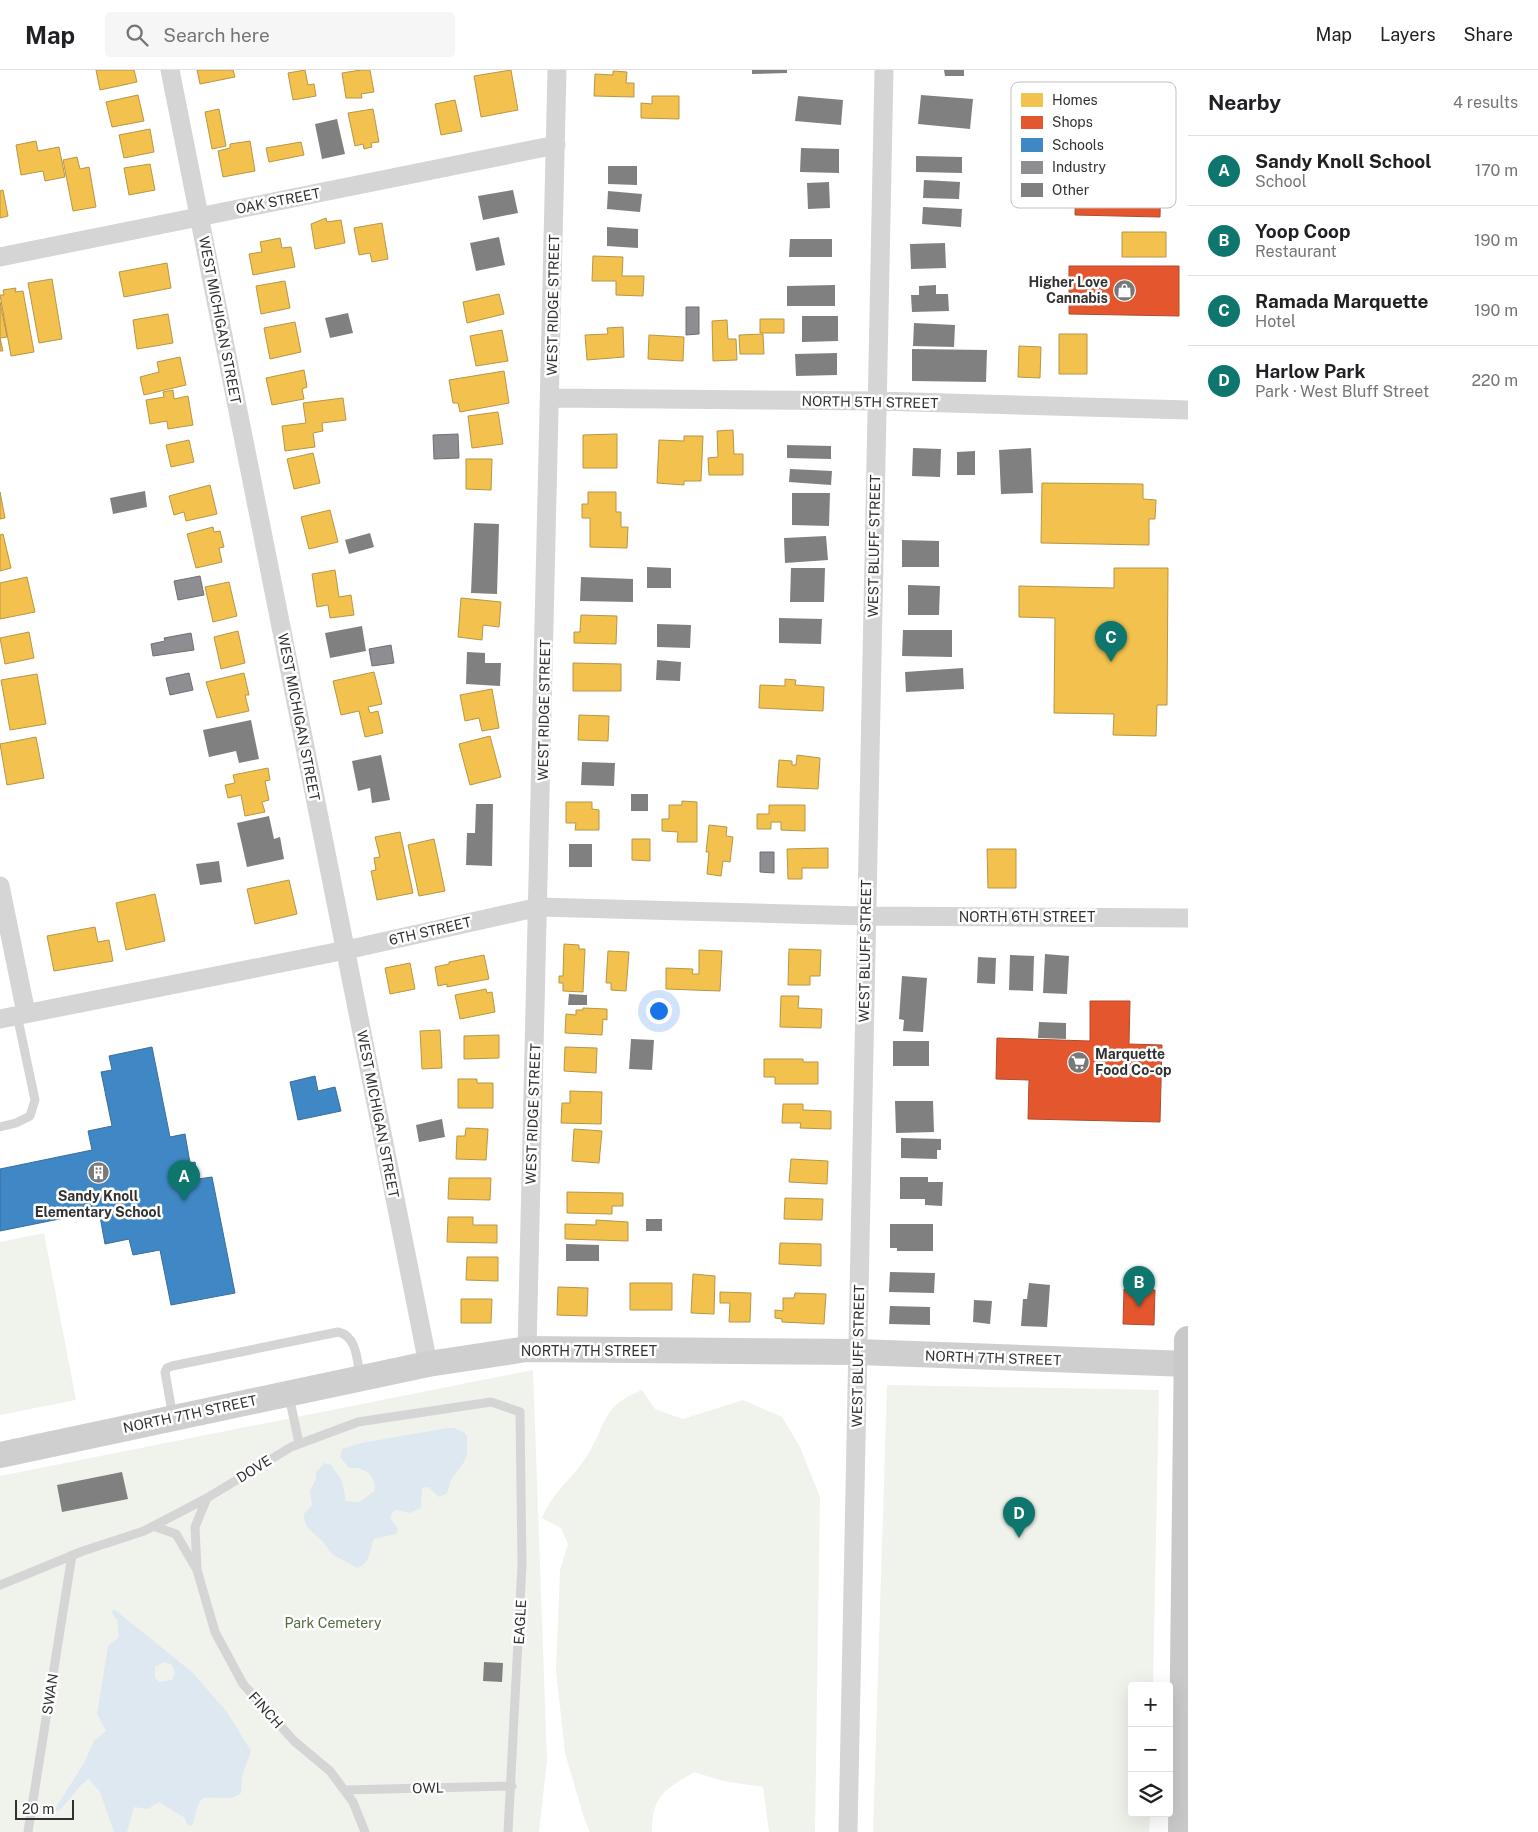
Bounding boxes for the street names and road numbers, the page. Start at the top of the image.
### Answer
street label: OAK STREET [234,185,322,217]
street label: WEST RIDGE STREET [544,234,562,376]
street label: WEST MICHIGAN STREET [196,235,244,405]
street label: NORTH 5TH STREET [801,393,939,411]
street label: WEST BLUFF STREET [865,474,883,618]
street label: WEST MICHIGAN STREET [275,632,323,802]
street label: WEST RIDGE STREET [535,639,553,781]
street label: WEST BLUFF STREET [856,879,874,1023]
street label: NORTH 6TH STREET [959,909,1095,925]
street label: 6TH STREET [387,914,473,948]
street label: WEST MICHIGAN STREET [354,1029,402,1199]
street label: WEST RIDGE STREET [523,1043,543,1185]
street label: WEST BLUFF STREET [849,1284,867,1428]
street label: NORTH 7TH STREET [521,1343,657,1359]
street label: NORTH 7TH STREET [925,1348,1061,1368]
street label: NORTH 7TH STREET [122,1392,258,1436]
street label: DOVE [234,1452,274,1486]
street label: EAGLE [511,1599,529,1645]
street label: SWAN [39,1672,61,1716]
street label: FINCH [246,1689,286,1731]
street label: OWL [412,1780,444,1796]

